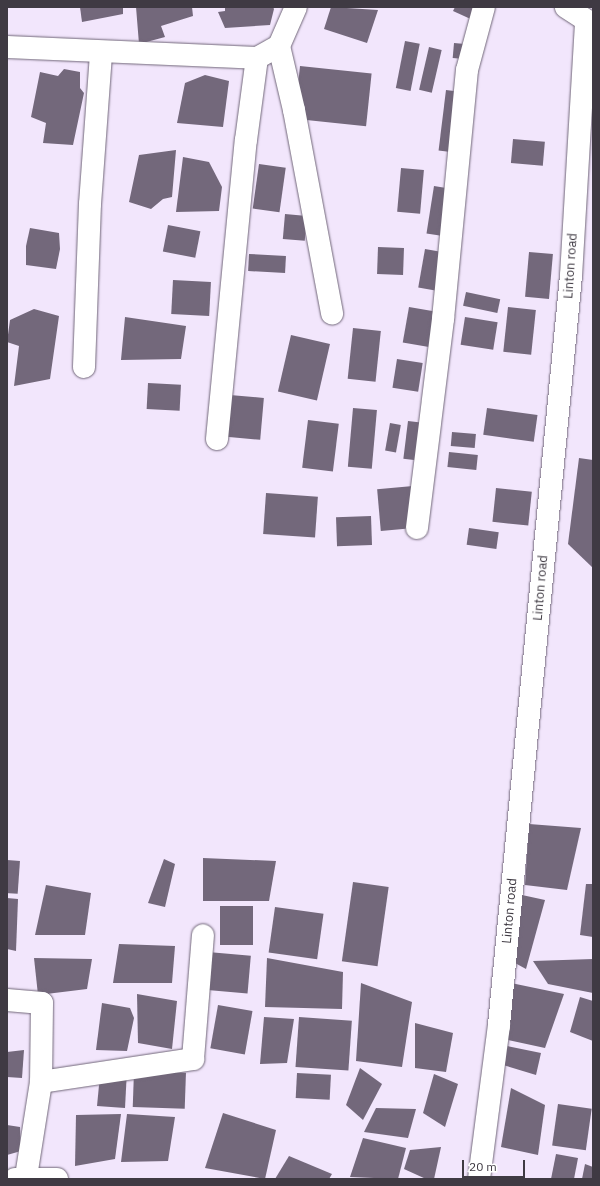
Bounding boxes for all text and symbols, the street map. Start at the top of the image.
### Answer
street label: Linton road [561,233,581,299]
street label: Linton road [530,555,552,621]
street label: Linton road [499,878,521,944]
scale bar [464,1152,527,1178]
text: 20 m [469,1159,497,1174]

